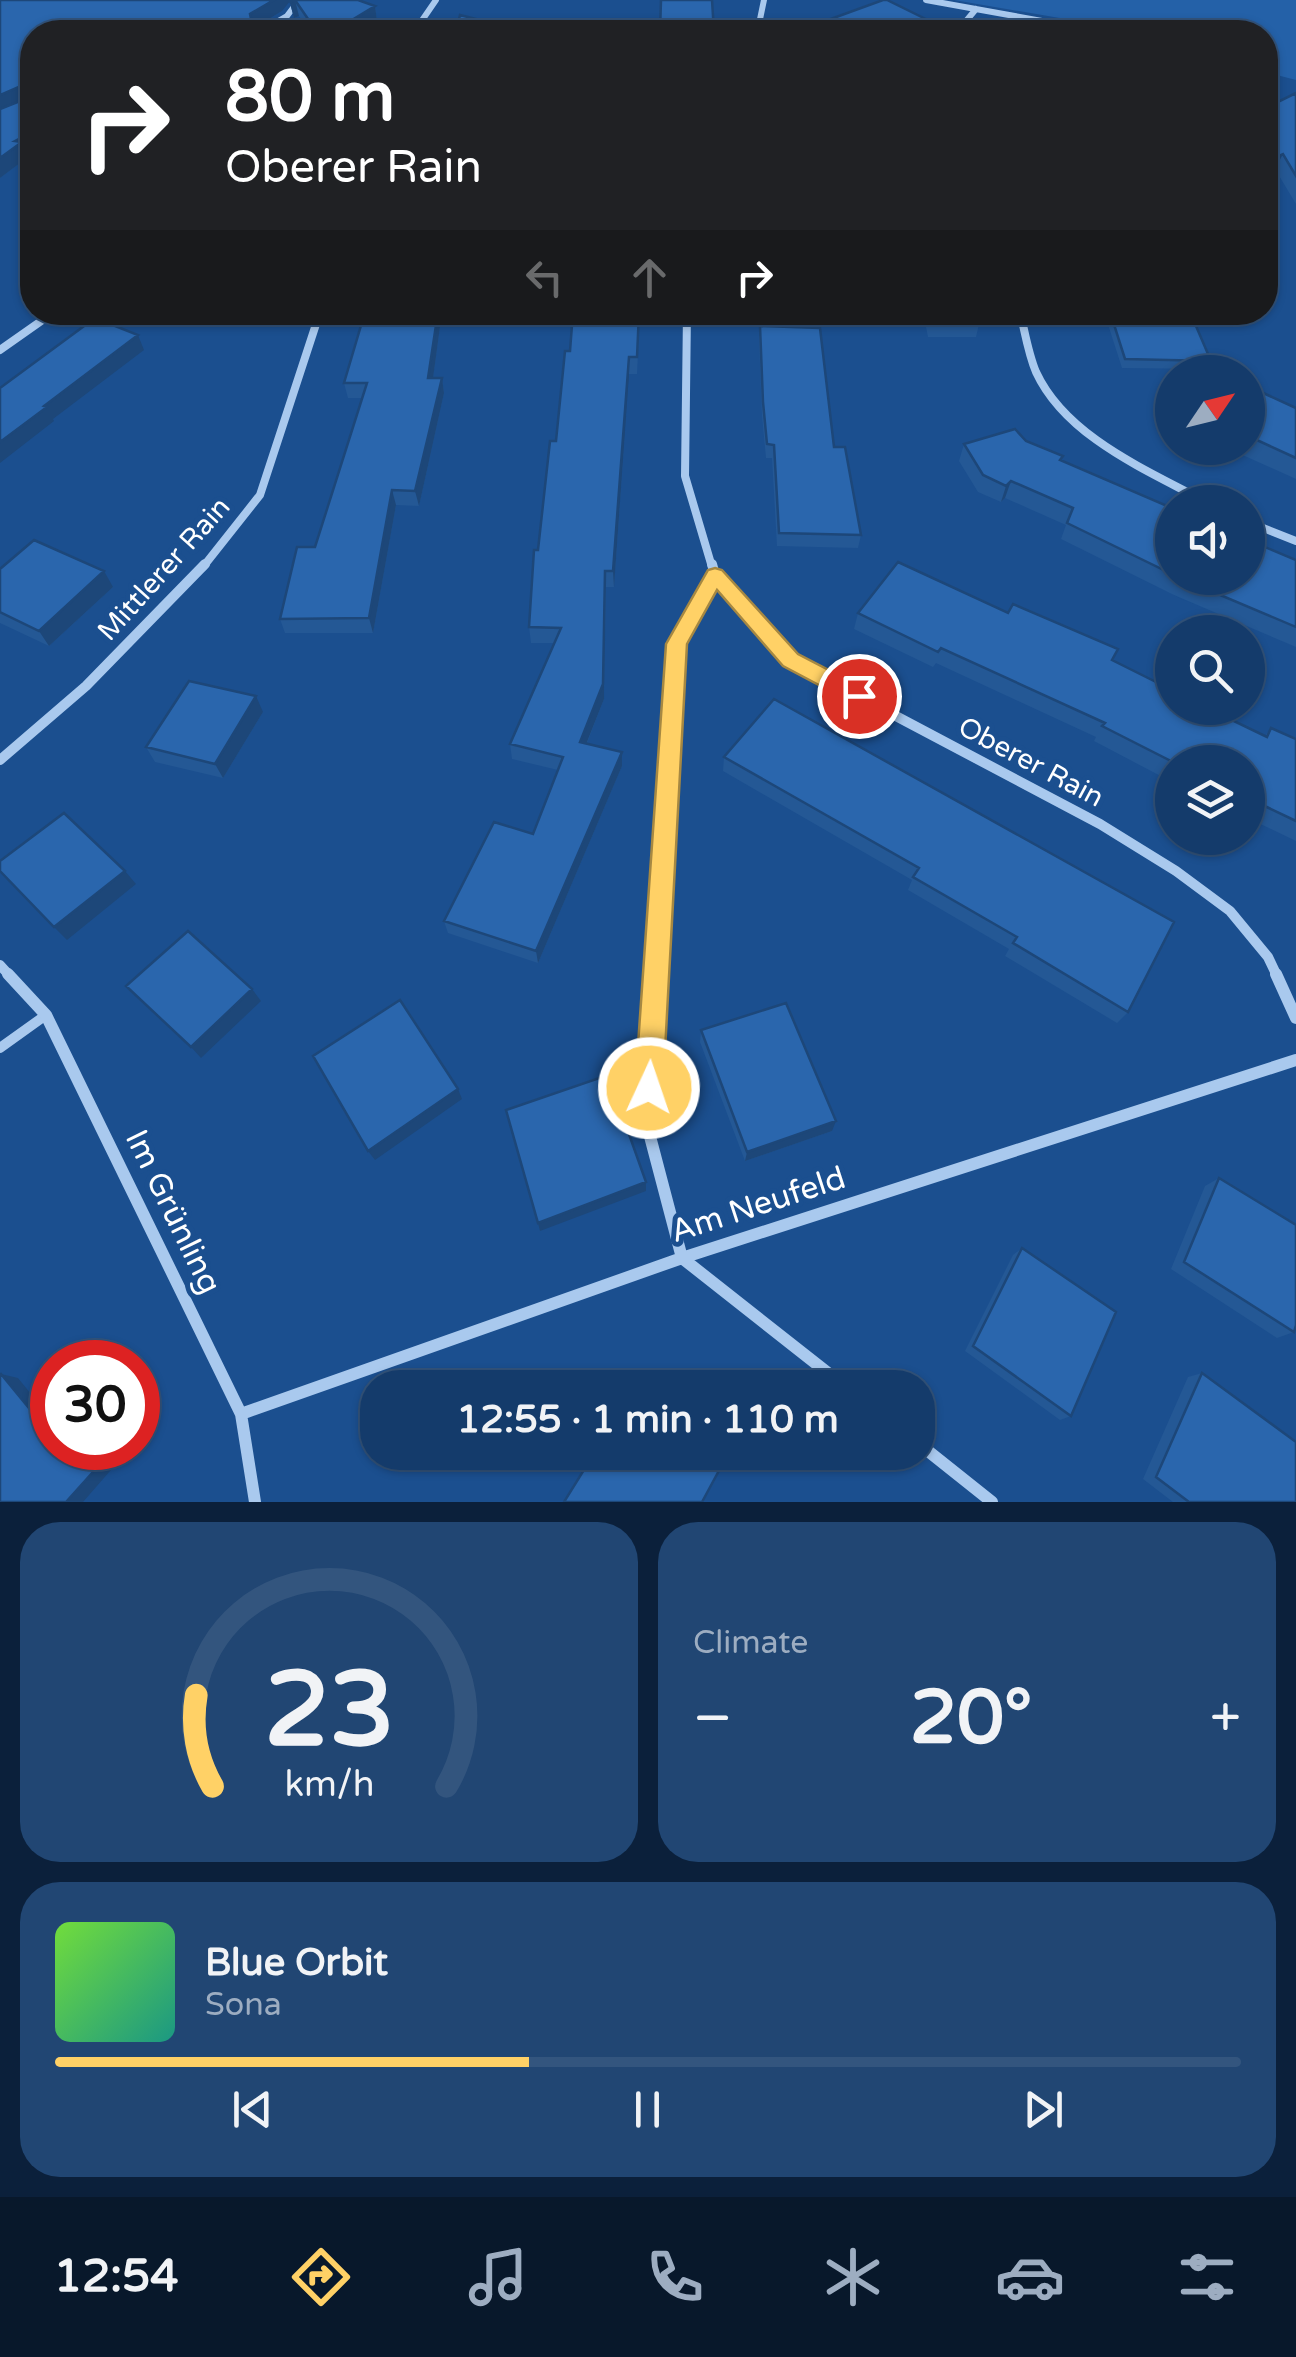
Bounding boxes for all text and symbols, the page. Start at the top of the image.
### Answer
text: 80 m [225,56,395,140]
icon: right [60,60,190,190]
text: Oberer Rain [225,141,482,195]
icon: left [517,250,572,305]
icon: ahead [622,250,677,305]
icon: right [727,250,782,305]
north arrow [1155,355,1265,465]
map controls [1155,355,1265,855]
button: sound [1155,485,1265,595]
street label: Mittlerer Rain [91,490,237,648]
button: search [1155,615,1265,725]
pin [817,654,902,739]
icon: arrive [832,669,887,724]
street label: Oberer Rain [952,709,1110,815]
button: layers [1155,745,1265,855]
position arrow [597,1036,701,1140]
street label: Im Grünling [117,1124,229,1300]
street label: Am Neufeld [666,1159,850,1251]
speed limit sign: 30 [30,1340,160,1470]
text: 12:55 · 1 min · 110 m [456,1397,839,1443]
text: Climate [693,1624,808,1662]
text: 23 [264,1649,394,1774]
text: 20° [910,1673,1032,1763]
text: − [693,1686,732,1752]
text: + [1210,1686,1241,1752]
text: km/h [284,1763,374,1806]
text: Blue Orbit [205,1940,388,1986]
text: Sona [205,1986,282,2024]
icon: previous [225,2082,280,2137]
icon: pause [620,2082,675,2137]
icon: next [1016,2082,1071,2137]
icon: directions [286,2242,356,2312]
icon: music [463,2242,533,2312]
icon: phone [640,2242,710,2312]
icon: climate [818,2242,888,2312]
icon: car [995,2242,1065,2312]
icon: filters [1172,2242,1242,2312]
text: 12:54 [54,2250,178,2304]

